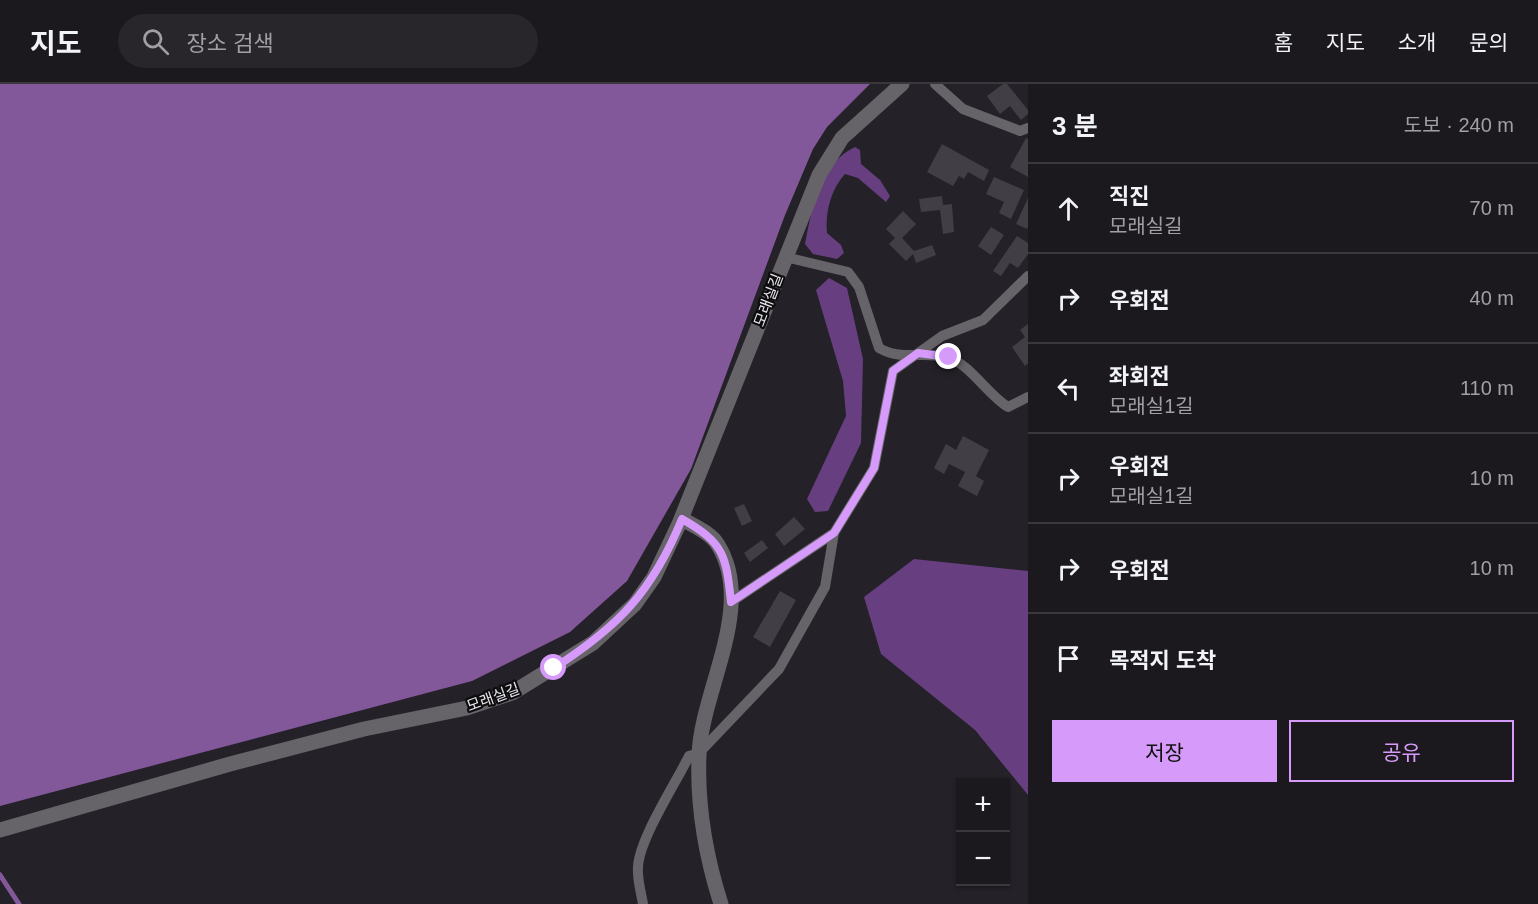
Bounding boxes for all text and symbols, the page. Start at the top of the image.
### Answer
search box [118,14,538,68]
icon: search [139,25,172,58]
text: 지도 [30,28,82,59]
text: 장소 검색 [187,31,274,56]
text: 홈 [1274,31,1293,54]
text: 지도 [1326,31,1365,54]
text: 소개 [1398,31,1436,54]
text: 문의 [1469,31,1508,54]
text: 3 분 [1052,111,1098,141]
text: 도보 · 240 m [1404,114,1514,136]
text: 직진 [1109,184,1149,209]
icon: ahead [1052,192,1085,225]
text: 70 m [1470,197,1514,219]
text: 모래실길 [1109,215,1183,237]
street label: 모래실길 [750,271,786,329]
icon: right [1052,282,1085,315]
text: 40 m [1470,287,1514,309]
text: 우회전 [1109,288,1170,313]
route end [935,343,961,369]
text: 좌회전 [1109,364,1170,389]
icon: left [1052,372,1085,405]
text: 110 m [1460,377,1514,399]
text: 모래실1길 [1109,395,1194,417]
text: 우회전 [1109,454,1170,479]
icon: right [1052,462,1085,495]
text: 10 m [1470,467,1514,489]
text: 모래실1길 [1109,485,1194,507]
icon: right [1052,552,1085,585]
text: 10 m [1470,557,1514,579]
text: 우회전 [1109,558,1170,583]
icon: arrive [1052,642,1085,675]
text: 목적지 도착 [1109,648,1216,673]
route start [540,654,566,680]
street label: 모래실길 [464,680,522,714]
button: 저장 [1052,720,1277,782]
button: 공유 [1289,720,1514,782]
map controls [956,778,1010,886]
button: + [956,778,1010,832]
button: − [956,832,1010,886]

